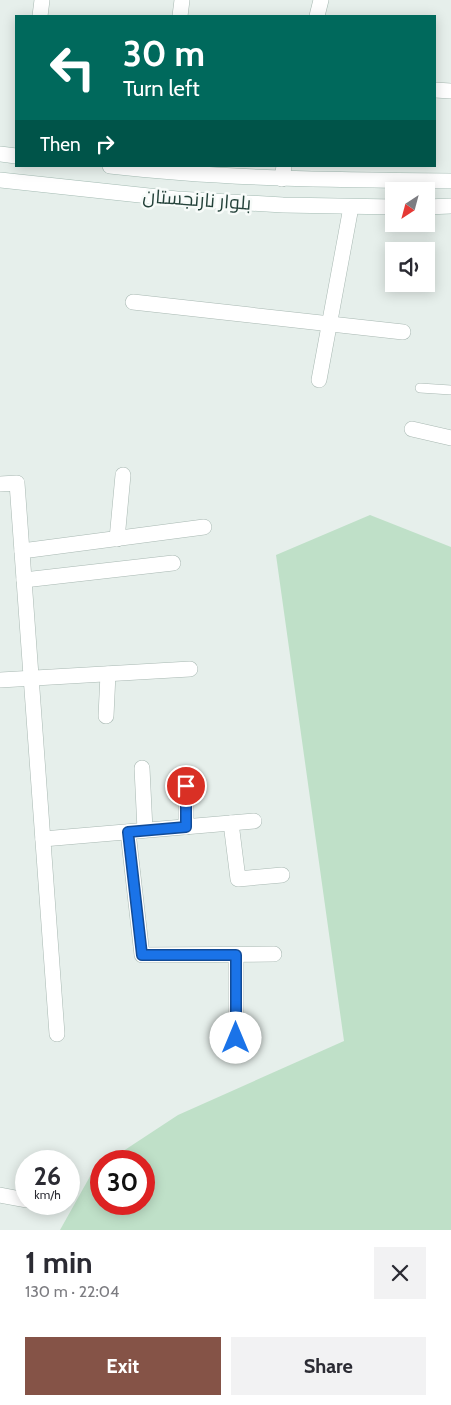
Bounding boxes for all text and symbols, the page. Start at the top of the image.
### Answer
text: 30 m [123,32,205,75]
icon: left [40,35,105,100]
text: Turn left [123,75,200,102]
icon: right [91,130,119,158]
text: Then [40,133,81,156]
north arrow [385,182,435,232]
map controls [385,182,435,292]
street label: بلوار نارنجستان [142,184,252,215]
button: sound [385,242,435,292]
pin [165,765,207,807]
icon: arrive [172,772,200,800]
position arrow [209,1011,261,1063]
speed limit sign: 30 [90,1150,155,1215]
text: 26 [34,1161,61,1191]
text: km/h [34,1187,61,1202]
text: 1 min [25,1244,93,1281]
button: close [374,1247,426,1299]
text: 130 m · 22:04 [25,1282,119,1301]
button: Exit [25,1337,221,1395]
button: Share [231,1337,426,1395]

